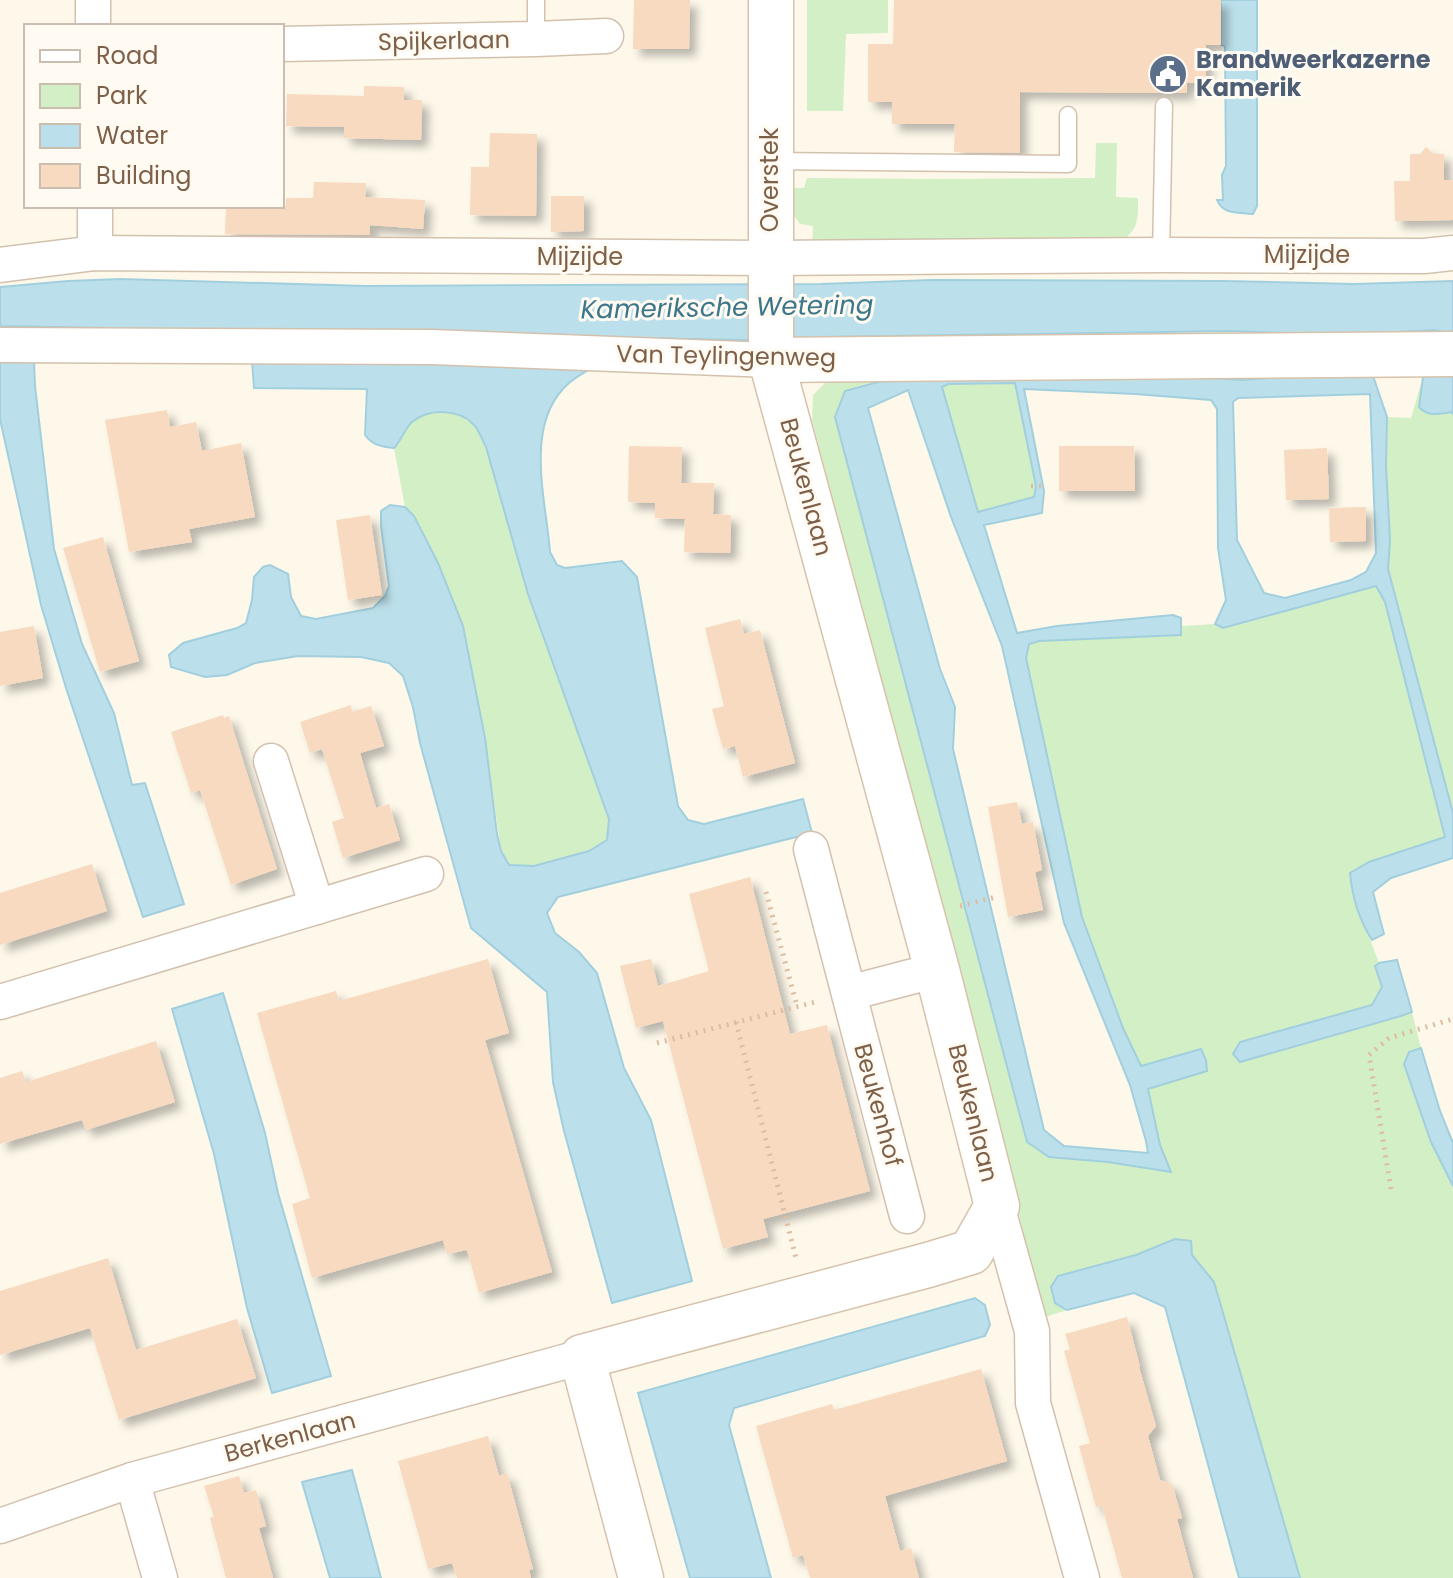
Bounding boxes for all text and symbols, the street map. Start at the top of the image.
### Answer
street label: Spijkerlaan [378,23,510,58]
legend [24,24,284,208]
text: Road [96,39,158,72]
place label: Brandweerkazerne Kamerik [1196,43,1431,104]
public building icon: Brandweerkazerne Kamerik [1147,53,1189,95]
text: Park [96,79,148,112]
text: Water [96,119,168,152]
street label: Overstek [753,127,786,232]
text: Building [96,159,192,192]
street label: Mijzijde [1264,238,1350,271]
street label: Mijzijde [537,240,623,273]
water label: Kameriksche Wetering [580,286,874,328]
street label: Van Teylingenweg [616,337,836,374]
street label: Beukenlaan [772,414,841,559]
street label: Beukenhof [846,1040,911,1170]
street label: Beukenlaan [940,1040,1007,1185]
street label: Berkenlaan [220,1403,359,1470]

